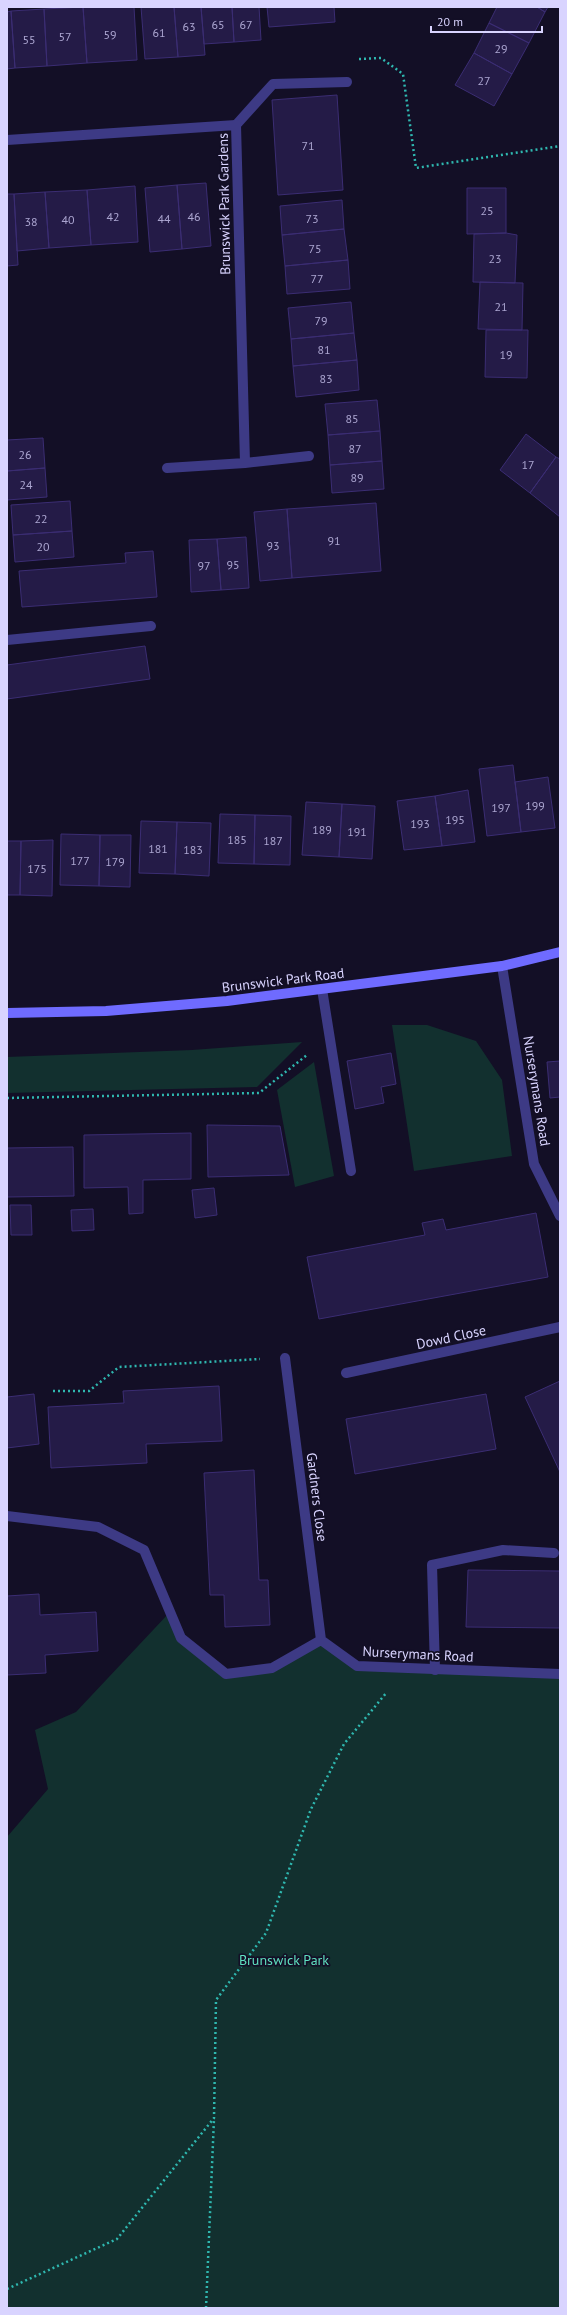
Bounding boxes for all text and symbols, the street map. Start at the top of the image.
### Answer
scale bar [431,8,542,34]
text: 20 m [437,14,463,29]
house number: 65 [211,17,225,32]
house number: 67 [239,17,253,32]
house number: 63 [182,19,196,34]
house number: 61 [152,25,166,40]
house number: 59 [103,27,117,42]
house number: 57 [58,29,72,44]
house number: 55 [22,32,36,47]
house number: 29 [494,41,508,56]
house number: 27 [477,73,491,88]
street label: Brunswick Park Gardens [214,133,234,275]
house number: 71 [301,138,315,153]
house number: 25 [480,203,494,218]
house number: 42 [106,209,120,224]
house number: 46 [187,209,201,224]
house number: 44 [157,211,171,226]
house number: 73 [305,211,319,226]
house number: 40 [61,212,75,227]
house number: 38 [24,214,38,229]
house number: 75 [308,241,322,256]
house number: 23 [488,251,502,266]
house number: 77 [310,271,324,286]
house number: 21 [494,299,508,314]
house number: 79 [314,313,328,328]
house number: 81 [317,342,331,357]
house number: 19 [499,347,513,362]
house number: 83 [319,371,333,386]
house number: 85 [345,411,359,426]
house number: 87 [348,441,362,456]
house number: 26 [18,447,32,462]
house number: 17 [521,457,535,472]
house number: 89 [350,470,364,485]
house number: 24 [19,477,33,492]
house number: 22 [34,511,48,526]
house number: 91 [327,533,341,548]
house number: 93 [266,538,280,553]
house number: 20 [36,539,50,554]
house number: 95 [226,557,240,572]
house number: 97 [197,558,211,573]
house number: 199 [525,798,545,813]
house number: 197 [491,800,511,815]
house number: 195 [445,812,465,827]
house number: 193 [410,816,430,831]
house number: 189 [312,822,332,837]
house number: 191 [347,824,367,839]
house number: 185 [227,832,247,847]
house number: 187 [263,833,283,848]
house number: 181 [148,841,168,856]
house number: 183 [183,842,203,857]
house number: 177 [70,853,90,868]
house number: 179 [105,854,125,869]
house number: 175 [27,861,47,876]
street label: Brunswick Park Road [221,964,345,996]
street label: Nurserymans Road [519,1035,555,1147]
street label: Dowd Close [415,1321,487,1353]
street label: Gardners Close [303,1451,331,1543]
street label: Nurserymans Road [362,1642,474,1666]
park label: Brunswick Park [239,1951,329,1969]

